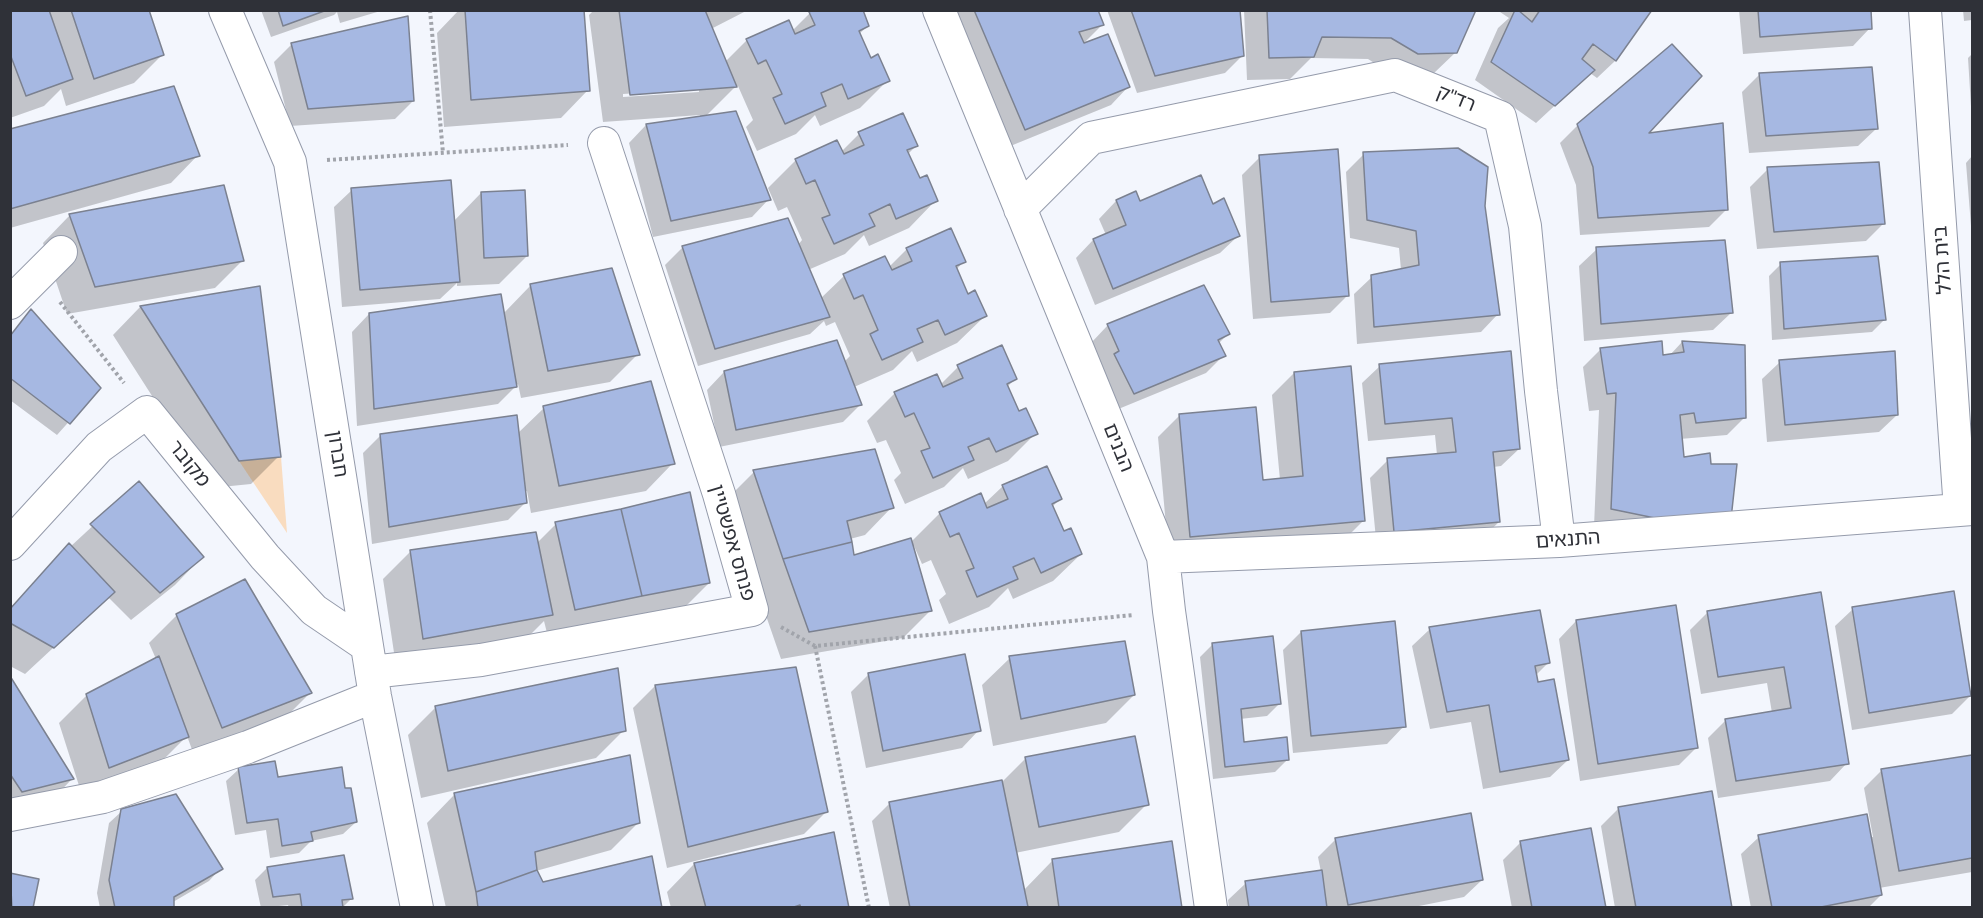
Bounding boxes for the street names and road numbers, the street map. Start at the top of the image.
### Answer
street label: רד"ק [1433,80,1479,118]
street label: בית הלל [1929,225,1957,295]
street label: הבנים [1097,420,1139,476]
street label: חברון [321,429,353,479]
street label: מקובר [163,436,215,492]
street label: פנחס אפשטיין [704,482,760,604]
street label: התנאים [1535,526,1601,554]

